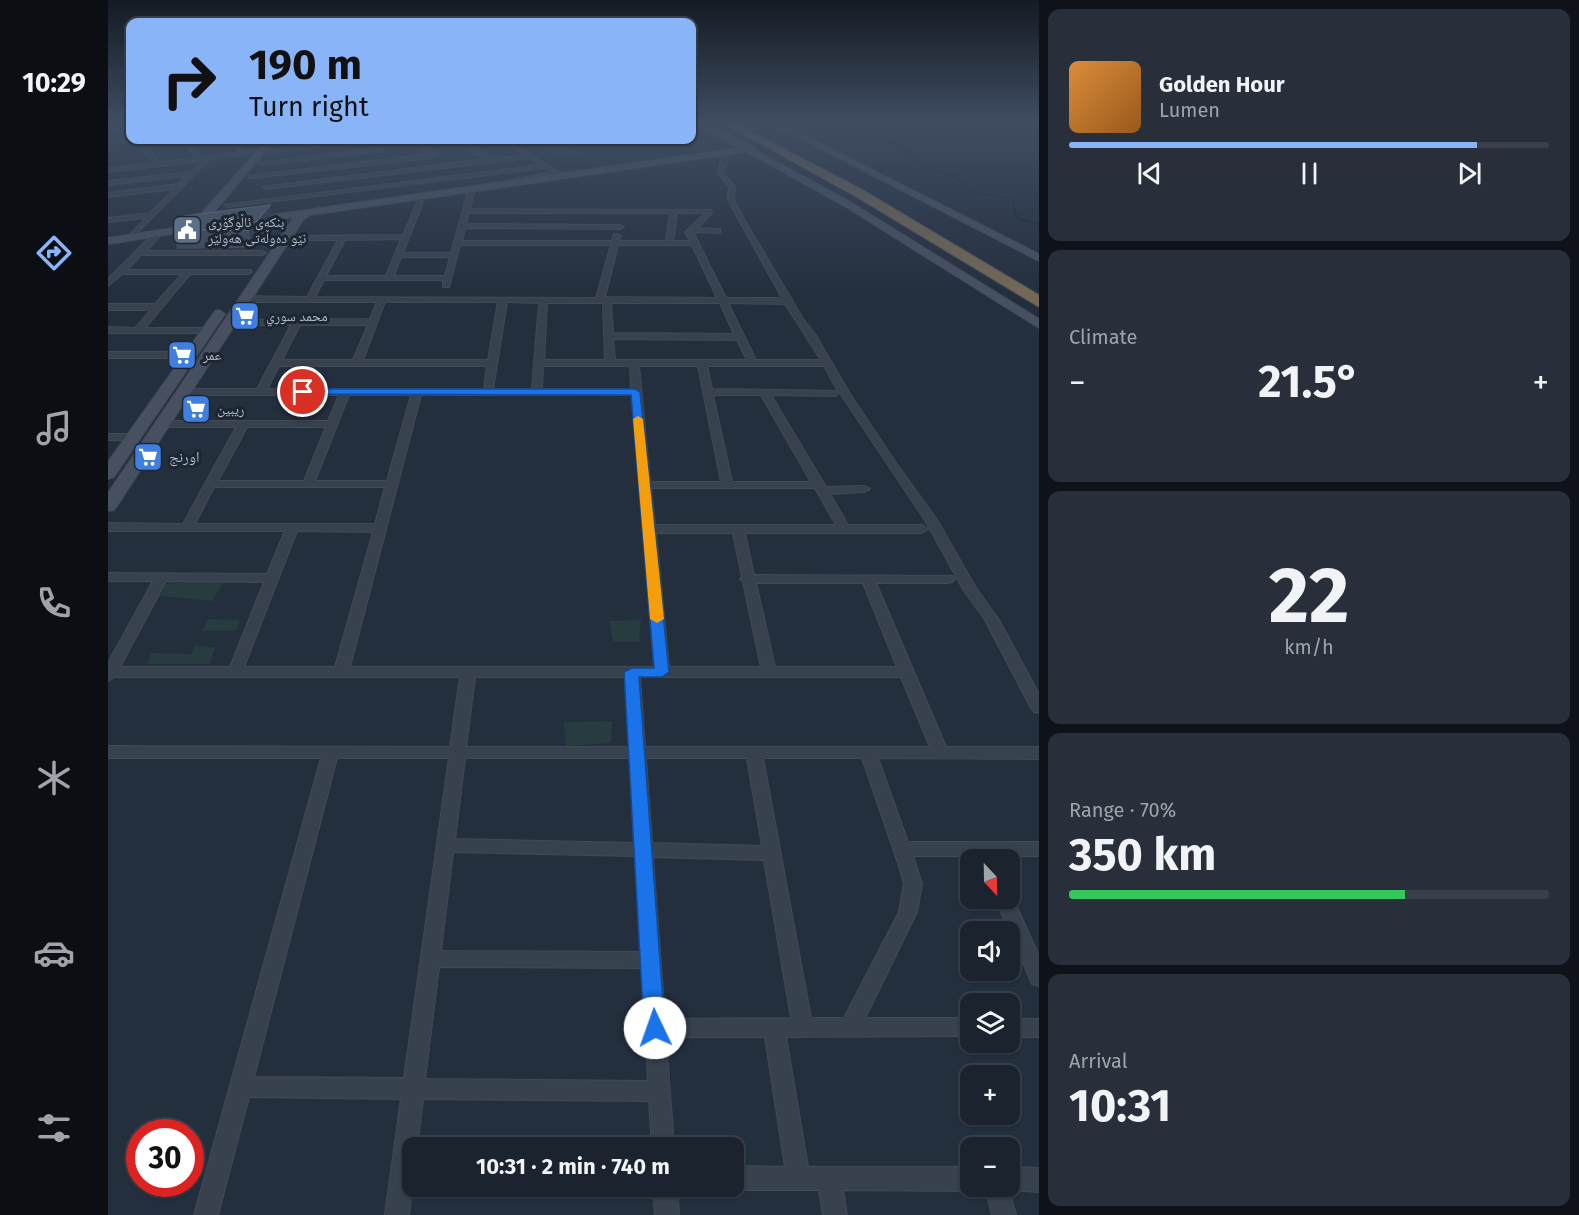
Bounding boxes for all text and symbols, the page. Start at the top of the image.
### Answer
text: 190 m [249,40,362,90]
icon: right [150,42,228,120]
text: 10:29 [22,67,86,99]
text: Golden Hour [1159,71,1285,98]
text: Turn right [249,91,369,123]
text: Lumen [1159,98,1220,122]
icon: previous [1133,157,1166,190]
icon: pause [1293,157,1326,190]
icon: next [1453,157,1486,190]
place label: بنکەی ئاڵوگۆڕی نێو دەوڵەتی هەولێر [207,213,306,247]
public building icon: بنکەی ئاڵوگۆڕی نێو دەوڵەتی هەولێر [171,214,203,246]
icon: directions [33,232,75,274]
supermarket icon: محمد سوري [229,300,261,332]
place label: محمد سوري [266,308,328,327]
text: Climate [1069,325,1137,349]
supermarket icon: عمر [166,339,198,371]
place label: عمر [202,347,222,364]
text: 21.5° [1258,355,1360,409]
text: − [1069,363,1086,403]
text: + [1533,363,1549,403]
pin [277,366,328,417]
icon: arrive [286,375,319,408]
supermarket icon: ريبين [180,393,212,425]
place label: ريبين [217,401,245,418]
icon: music [33,407,75,449]
supermarket icon: اورنج [132,441,164,473]
place label: اورنج [169,448,200,467]
text: 22 [1269,549,1349,643]
icon: phone [33,582,75,624]
text: km/h [1284,635,1334,659]
icon: climate [33,757,75,799]
text: Range · 70% [1069,798,1176,822]
text: 350 km [1069,828,1216,882]
north arrow [960,849,1020,909]
map controls [960,849,1020,1197]
button: sound [960,921,1020,981]
icon: car [33,932,75,974]
button: layers [960,993,1020,1053]
position arrow [623,996,687,1060]
text: Arrival [1069,1049,1128,1073]
button: + [960,1065,1020,1125]
text: 10:31 [1069,1079,1171,1133]
icon: filters [33,1107,75,1149]
speed limit sign: 30 [126,1119,204,1197]
button: − [960,1137,1020,1197]
text: 10:31 · 2 min · 740 m [476,1153,670,1180]

